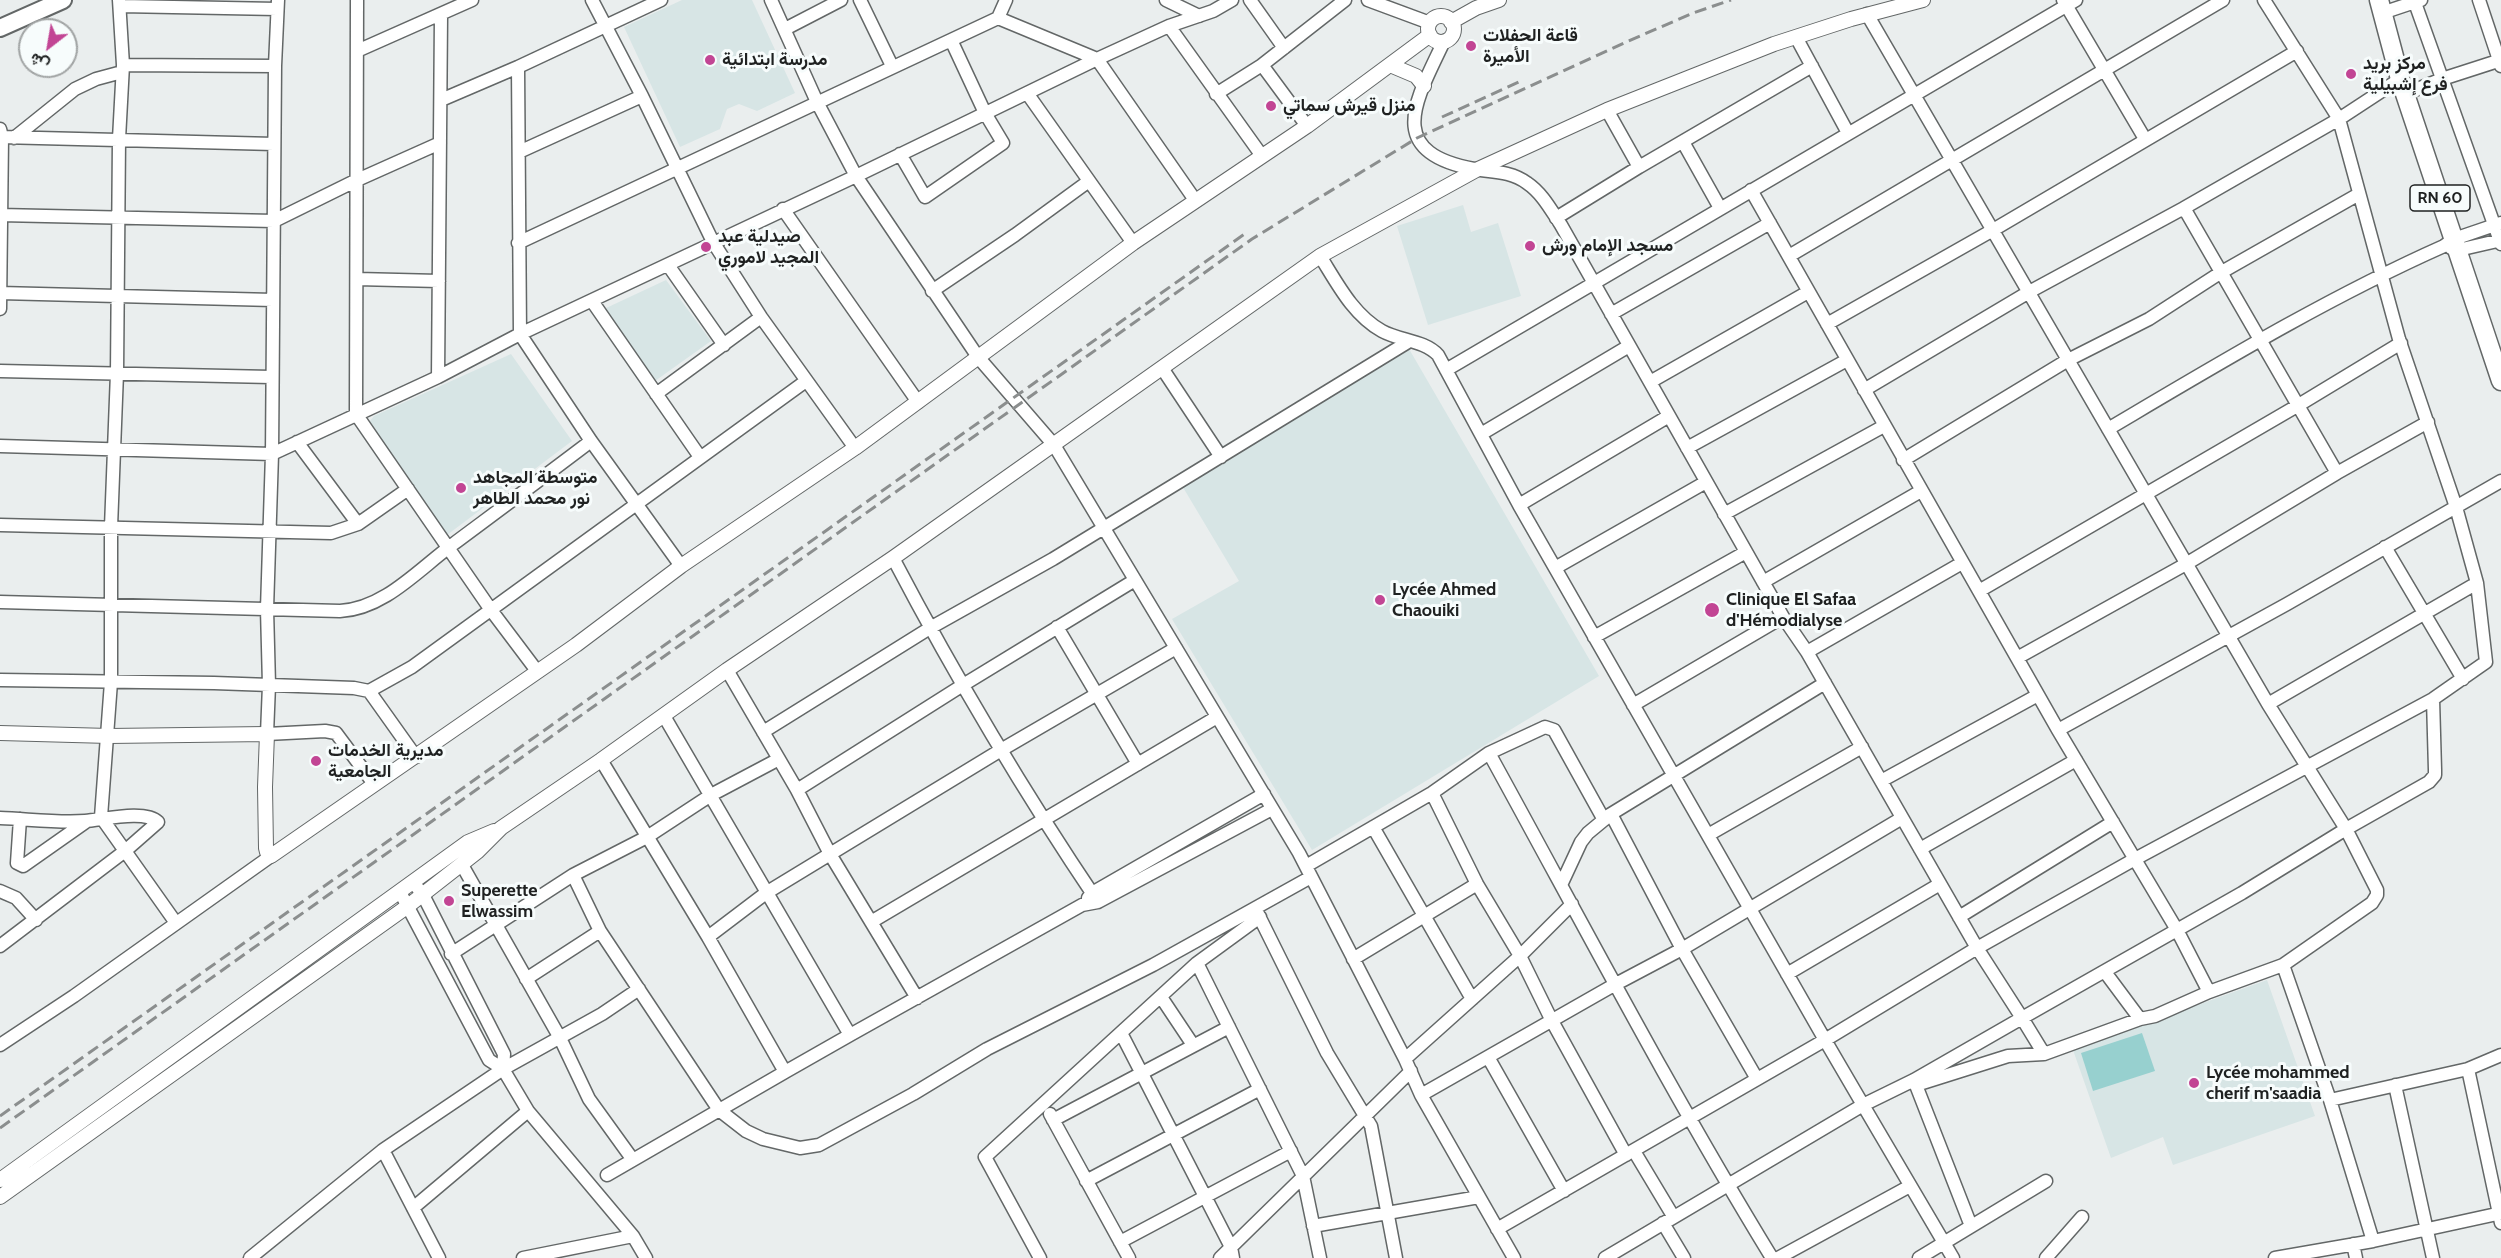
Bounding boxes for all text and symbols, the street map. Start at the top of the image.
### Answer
north arrow [18,18,78,78]
place label: قاعة الحفلات الأميرة [1483,25,1578,68]
marker: قاعة الحفلات الأميرة [1464,39,1478,53]
text: ش [26,49,53,75]
place label: مدرسة ابتدائية [722,49,827,71]
marker: مدرسة ابتدائية [703,53,717,67]
place label: مركز بريد فرع إشبيلية [2363,53,2448,96]
marker: مركز بريد فرع إشبيلية [2344,67,2358,81]
place label: منزل قيرش سماتي [1283,95,1416,117]
marker: منزل قيرش سماتي [1264,99,1278,113]
road number: RN 60 [2410,185,2470,211]
place label: صيدلية عبد المجيد لاموري [718,226,819,268]
place label: مسجد الإمام ورش [1542,235,1673,257]
marker: مسجد الإمام ورش [1523,239,1537,253]
marker: صيدلية عبد المجيد لاموري [699,240,713,254]
place label: متوسطة المجاهد نور محمد الطاهر [473,467,598,510]
marker: متوسطة المجاهد نور محمد الطاهر [454,481,468,495]
place label: Lycée Ahmed Chaouiki [1392,579,1496,622]
place label: Clinique El Safaa d'Hémodialyse [1726,589,1856,632]
marker: Lycée Ahmed Chaouiki [1373,593,1387,607]
marker: Clinique El Safaa d'Hémodialyse [1703,601,1721,619]
place label: مديرية الخدمات الجامعية [328,740,443,783]
marker: مديرية الخدمات الجامعية [309,754,323,768]
place label: Superette Elwassim [461,880,538,922]
marker: Superette Elwassim [442,894,456,908]
place label: Lycée mohammed cherif m'saadia [2206,1062,2350,1104]
marker: Lycée mohammed cherif m'saadia [2187,1076,2201,1090]

